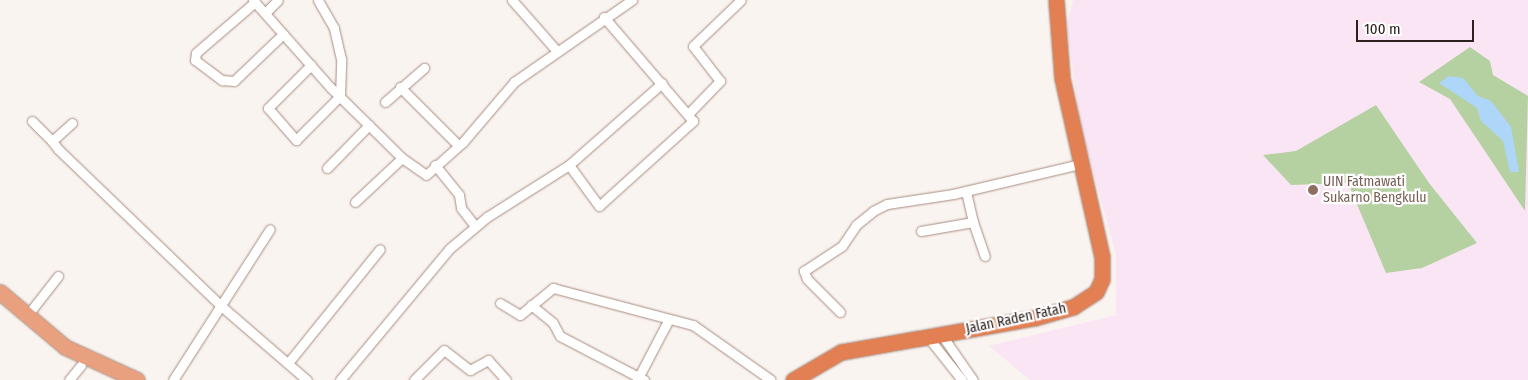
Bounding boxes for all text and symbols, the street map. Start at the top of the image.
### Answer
scale bar [1358,10,1476,42]
text: 100 m [1364,20,1401,38]
place label: UIN Fatmawati Sukarno Bengkulu [1323,174,1427,206]
marker: UIN Fatmawati Sukarno Bengkulu [1307,184,1319,196]
street label: Jalan Raden Fatah [964,300,1068,338]

